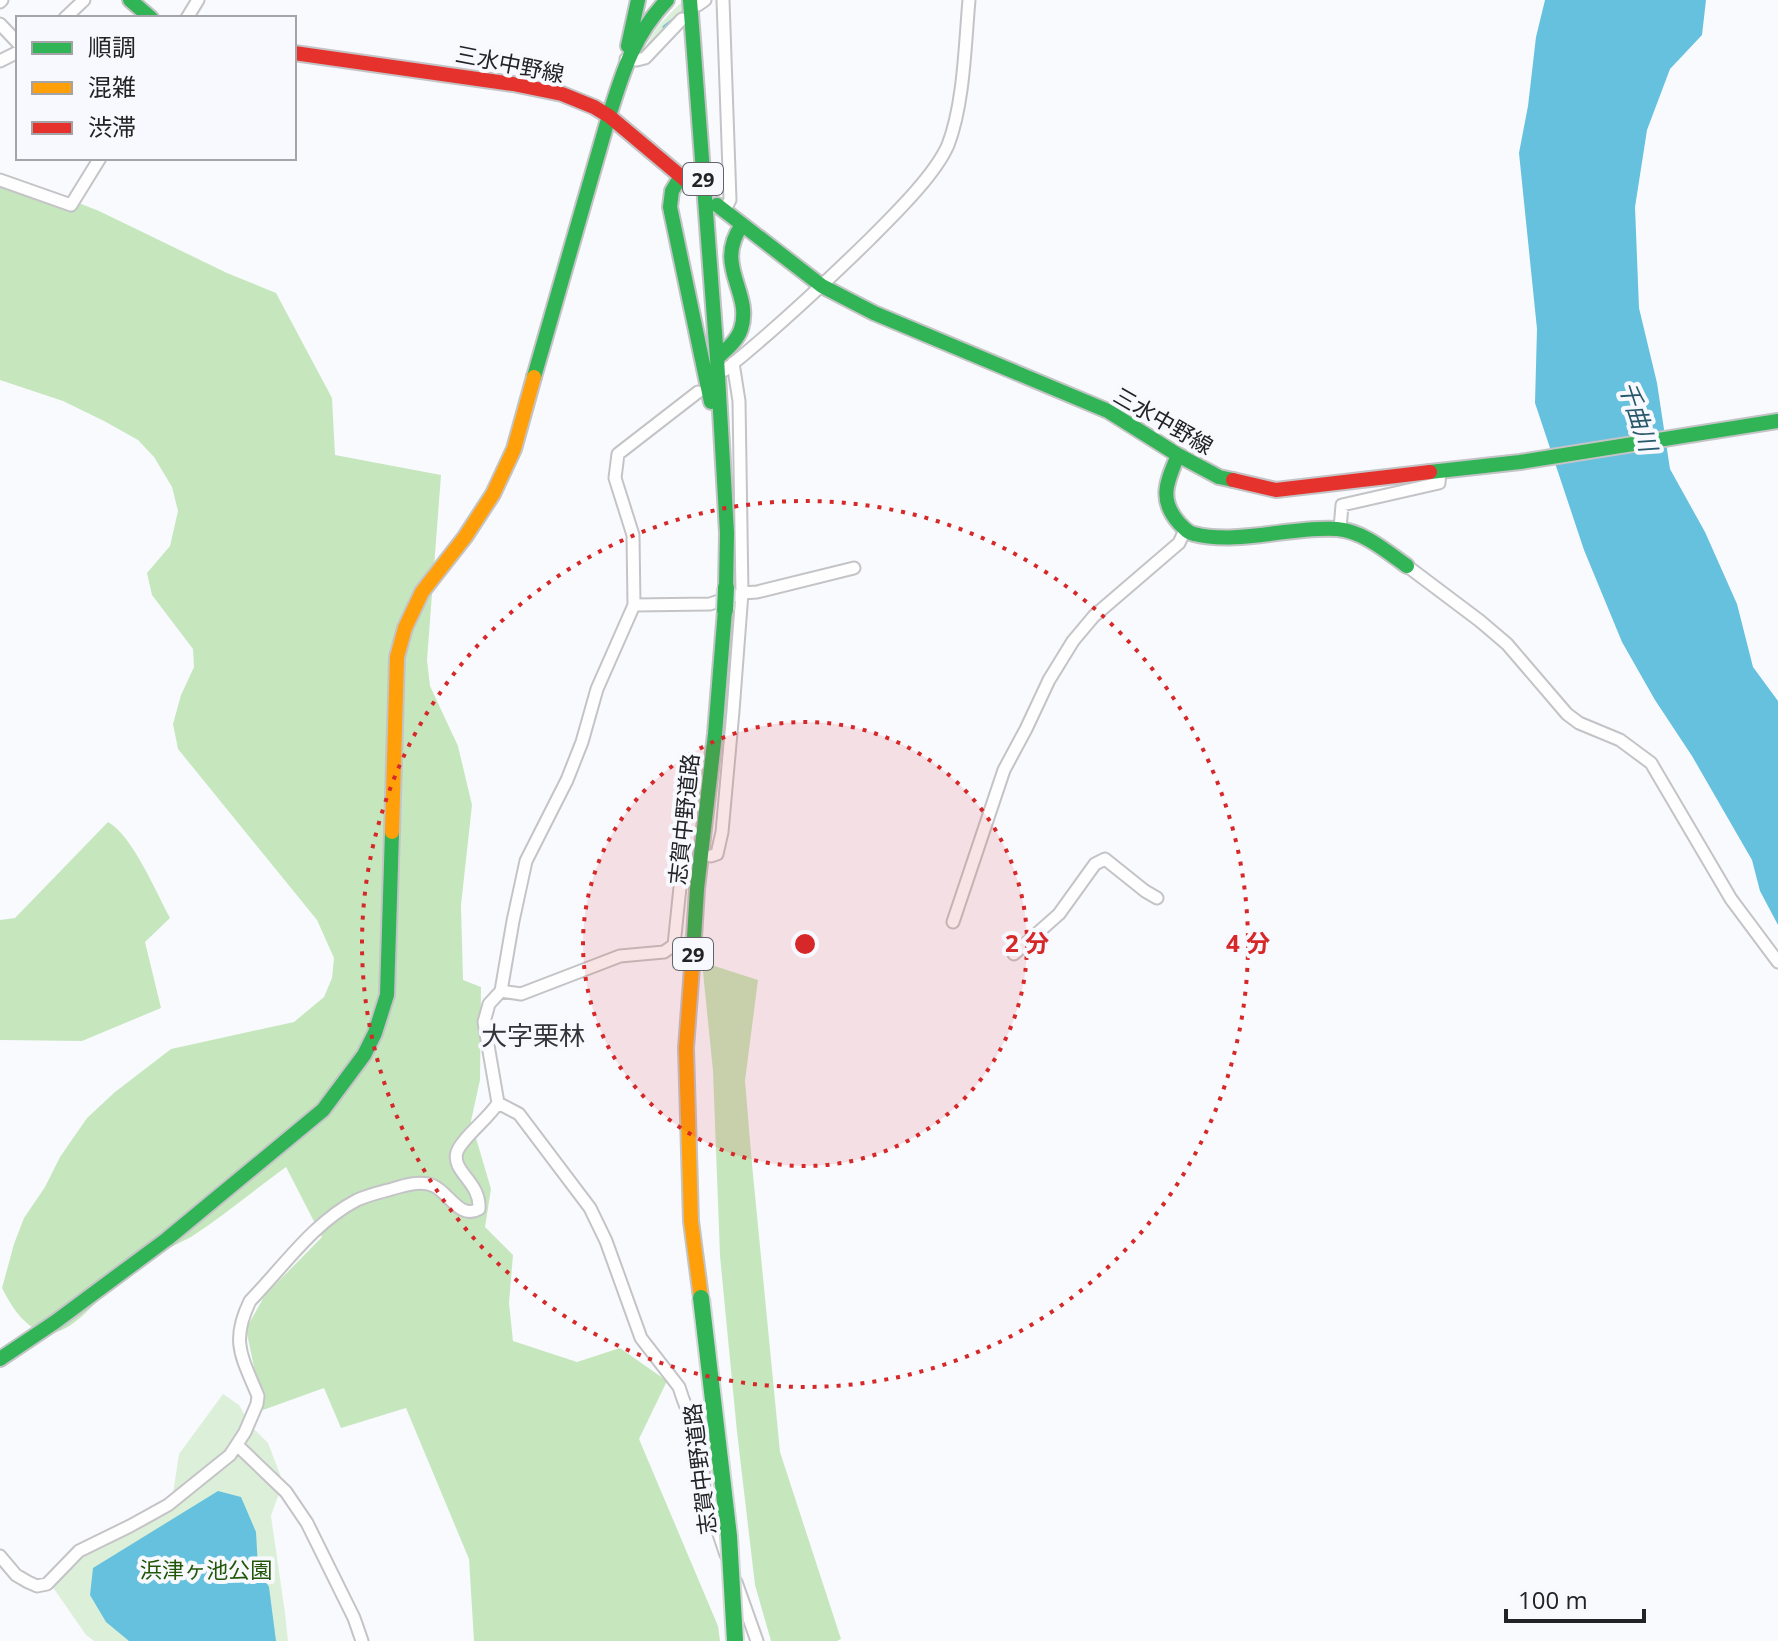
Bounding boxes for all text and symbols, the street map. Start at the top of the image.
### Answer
legend [16,16,296,160]
text: 順調 [88,30,136,63]
street label: 三水中野線 [453,38,567,88]
text: 混雑 [88,70,136,103]
text: 渋滞 [88,110,136,143]
road number: 29 [683,163,723,195]
water label: 千曲川 [1612,377,1667,458]
street label: 三水中野線 [1109,380,1219,460]
street label: 志賀中野道路 [661,752,705,886]
text: 2 分 [1005,926,1049,959]
text: 4 分 [1226,926,1270,959]
centre of rings [791,930,819,958]
road number: 29 [673,938,713,970]
district label: 大字栗林 [481,1017,585,1053]
street label: 志賀中野道路 [676,1402,722,1536]
park label: 浜津ヶ池公園 [140,1554,272,1584]
scale bar [1506,1573,1644,1623]
text: 100 m [1518,1583,1588,1616]

